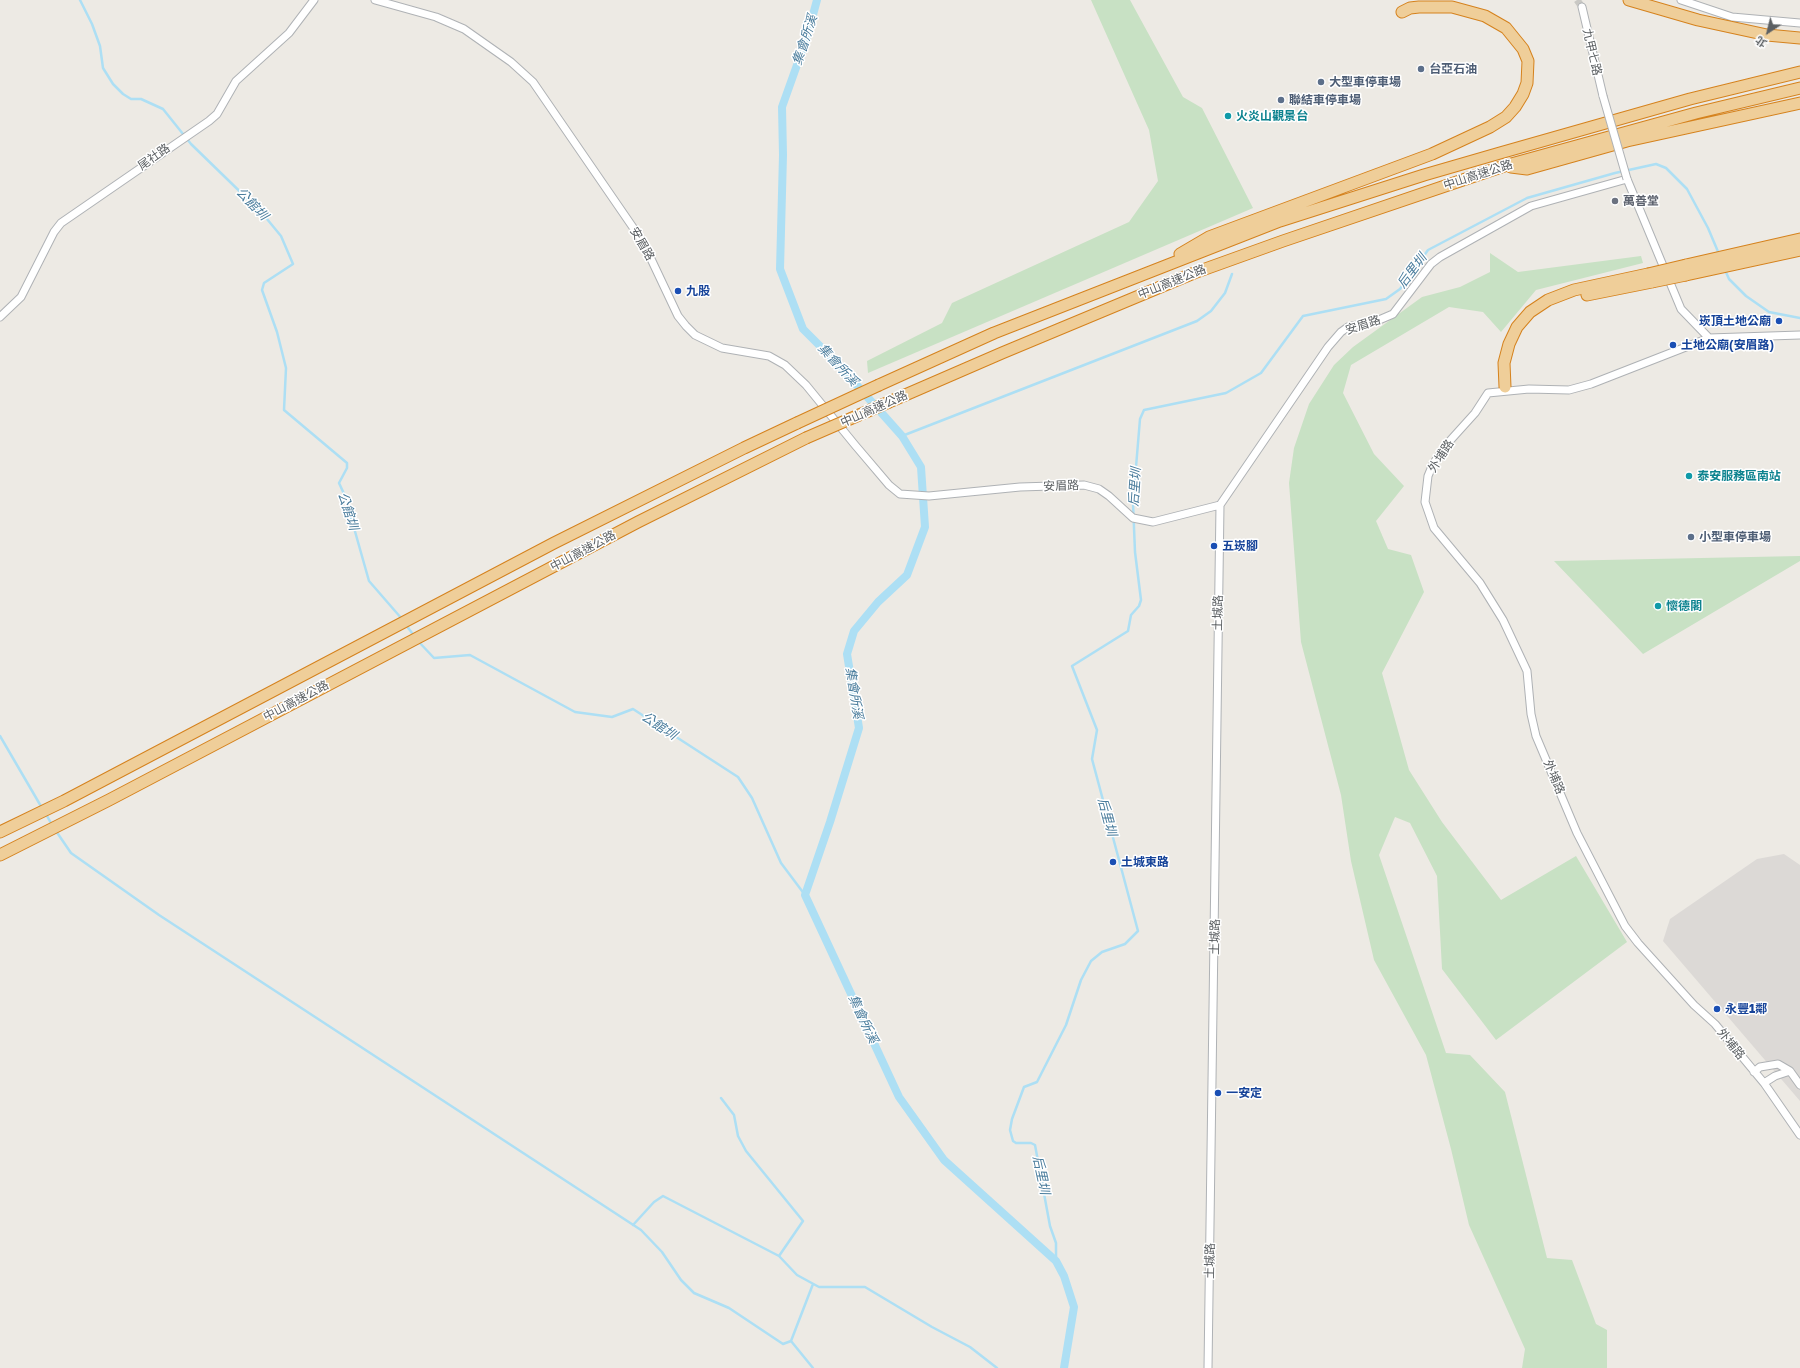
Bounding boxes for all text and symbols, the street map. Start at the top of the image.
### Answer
north arrow [1748,12,1788,52]
water label: 集會所溪 [790,13,820,67]
street label: 九甲七路 [1580,27,1604,77]
text: 北 [1753,34,1769,51]
place label: 台亞石油 [1429,62,1477,76]
marker: 台亞石油 [1416,64,1426,74]
place label: 大型車停車場 [1329,75,1401,89]
marker: 大型車停車場 [1316,77,1326,87]
place label: 聯結車停車場 [1289,93,1361,107]
marker: 聯結車停車場 [1276,95,1286,105]
place label: 火炎山觀景台 [1236,109,1308,123]
marker: 火炎山觀景台 [1223,111,1233,121]
street label: 尾社路 [135,141,173,173]
street label: 中山高速公路 [1442,157,1514,193]
water label: 公館圳 [233,185,271,223]
place label: 萬善堂 [1623,194,1659,208]
marker: 萬善堂 [1610,196,1620,206]
street label: 安眉路 [627,225,657,263]
water label: 后里圳 [1394,251,1430,291]
street label: 中山高速公路 [1136,262,1208,302]
place label: 九股 [686,284,710,298]
marker: 九股 [673,286,683,296]
street label: 安眉路 [1344,313,1382,337]
place label: 崁頂土地公廟 [1699,314,1771,328]
marker: 崁頂土地公廟 [1774,316,1784,326]
place label: 土地公廟(安眉路) [1681,338,1774,352]
marker: 土地公廟(安眉路) [1668,340,1678,350]
water label: 集會所溪 [815,341,861,389]
street label: 中山高速公路 [838,388,910,430]
street label: 外埔路 [1425,437,1457,475]
water label: 后里圳 [1126,467,1144,507]
place label: 泰安服務區南站 [1697,469,1781,483]
marker: 泰安服務區南站 [1684,471,1694,481]
street label: 安眉路 [1043,478,1079,494]
water label: 公館圳 [335,490,361,532]
street label: 中山高速公路 [548,528,618,574]
place label: 小型車停車場 [1699,530,1771,544]
marker: 小型車停車場 [1686,532,1696,542]
place label: 五崁腳 [1222,539,1258,553]
marker: 五崁腳 [1209,541,1219,551]
street label: 土城路 [1210,595,1226,631]
place label: 懷德閣 [1666,599,1702,613]
marker: 懷德閣 [1653,601,1663,611]
water label: 集會所溪 [842,666,866,720]
street label: 中山高速公路 [261,678,331,724]
water label: 公館圳 [638,709,680,743]
street label: 外埔路 [1540,758,1568,796]
water label: 后里圳 [1094,796,1120,838]
place label: 土城東路 [1121,855,1169,869]
marker: 土城東路 [1108,857,1118,867]
street label: 土城路 [1207,919,1223,955]
water label: 集會所溪 [845,992,881,1046]
place label: 永豐1鄰 [1725,1002,1767,1016]
marker: 永豐1鄰 [1712,1004,1722,1014]
street label: 外埔路 [1714,1025,1748,1063]
place label: 一安定 [1226,1086,1262,1100]
marker: 一安定 [1213,1088,1223,1098]
water label: 后里圳 [1029,1154,1053,1196]
street label: 土城路 [1202,1243,1218,1279]

